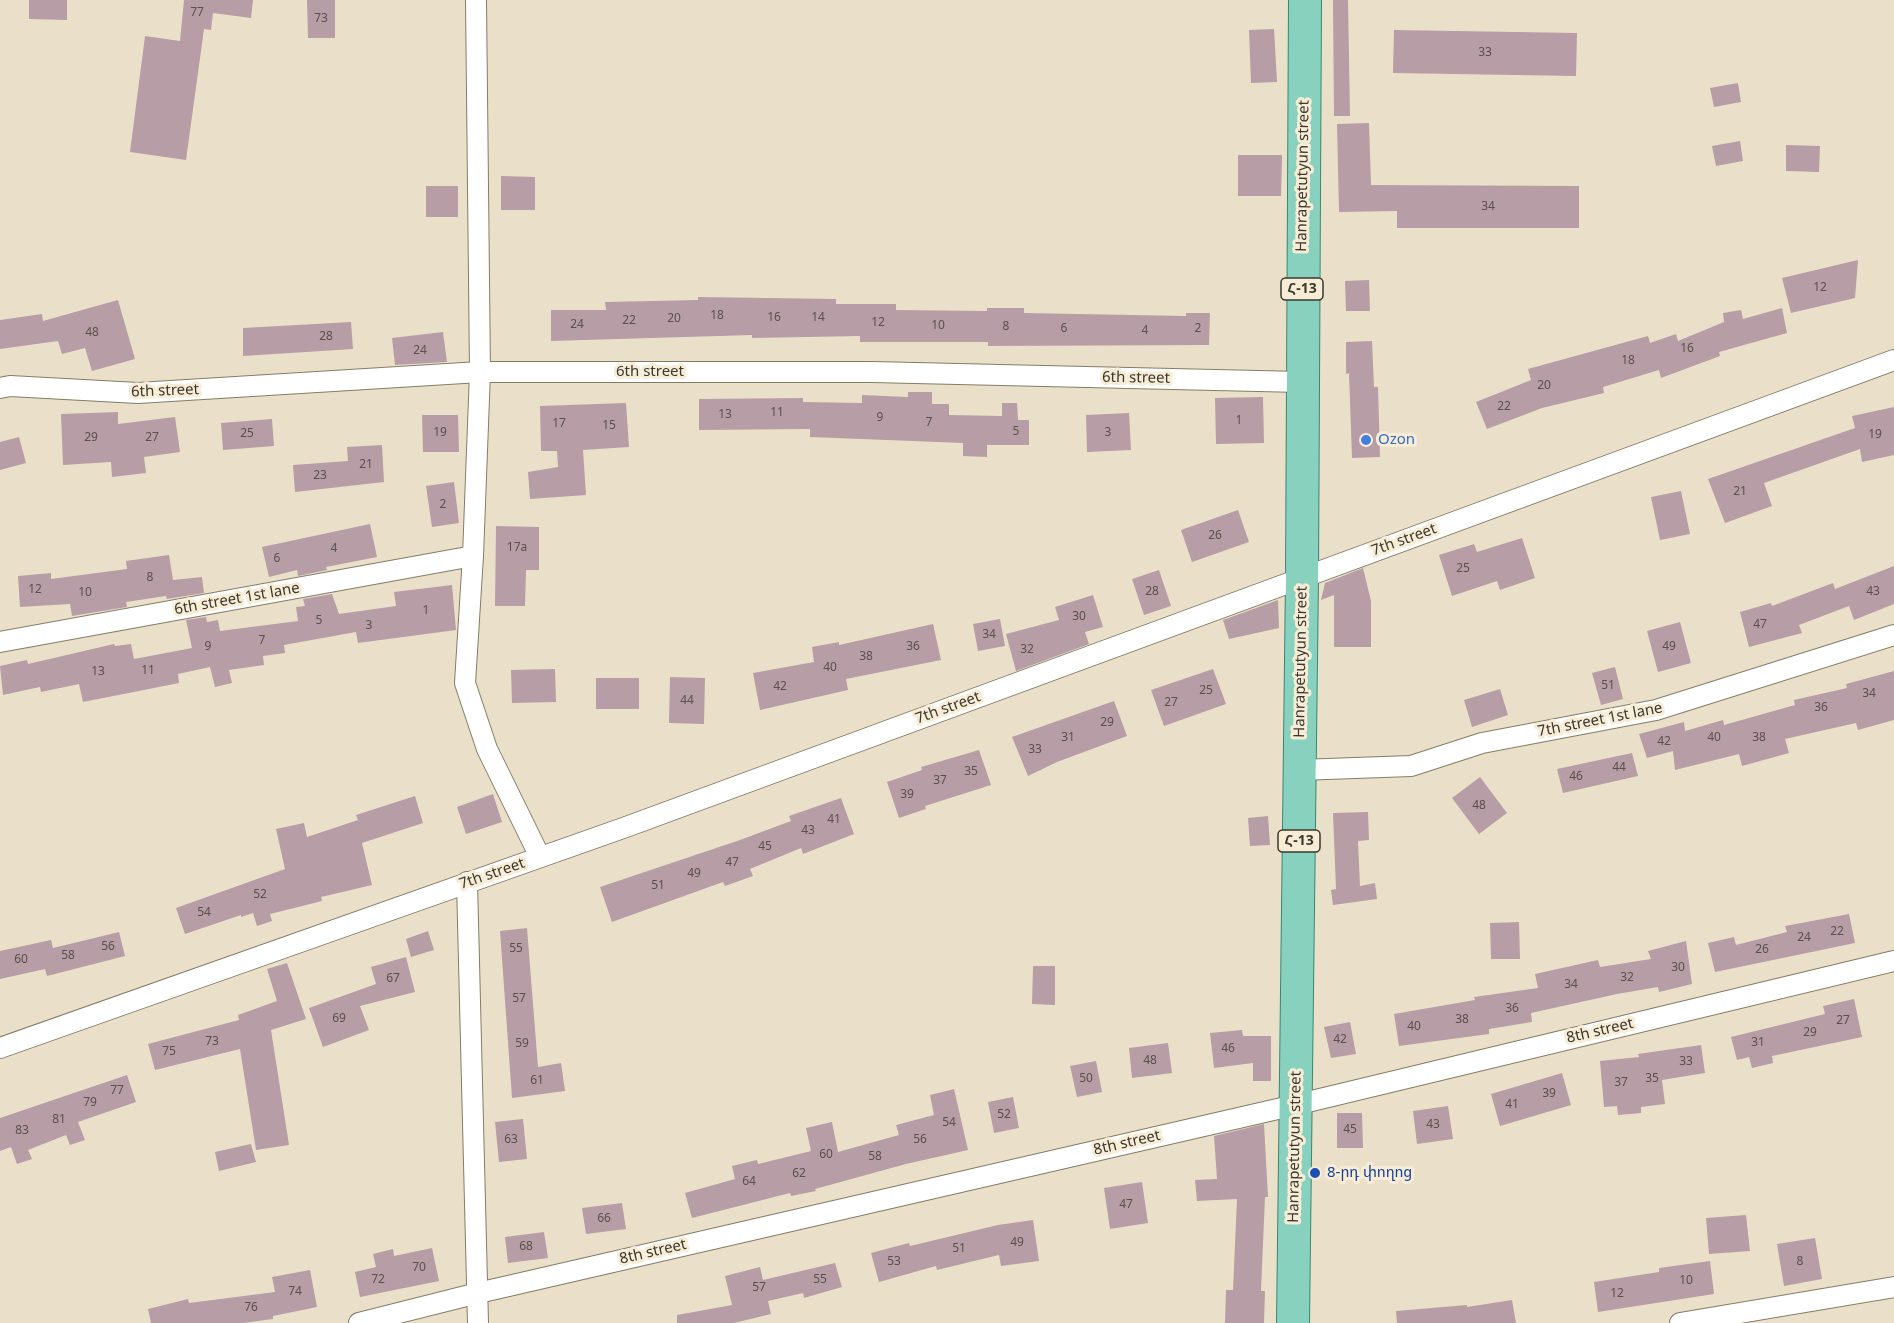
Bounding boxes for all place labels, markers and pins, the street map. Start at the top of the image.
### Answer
place label: Ozon [1378,431,1415,449]
marker: Ozon [1359,433,1373,447]
place label: 8-րդ փողոց [1327,1164,1412,1182]
marker: 8-րդ փողոց [1308,1166,1322,1180]

